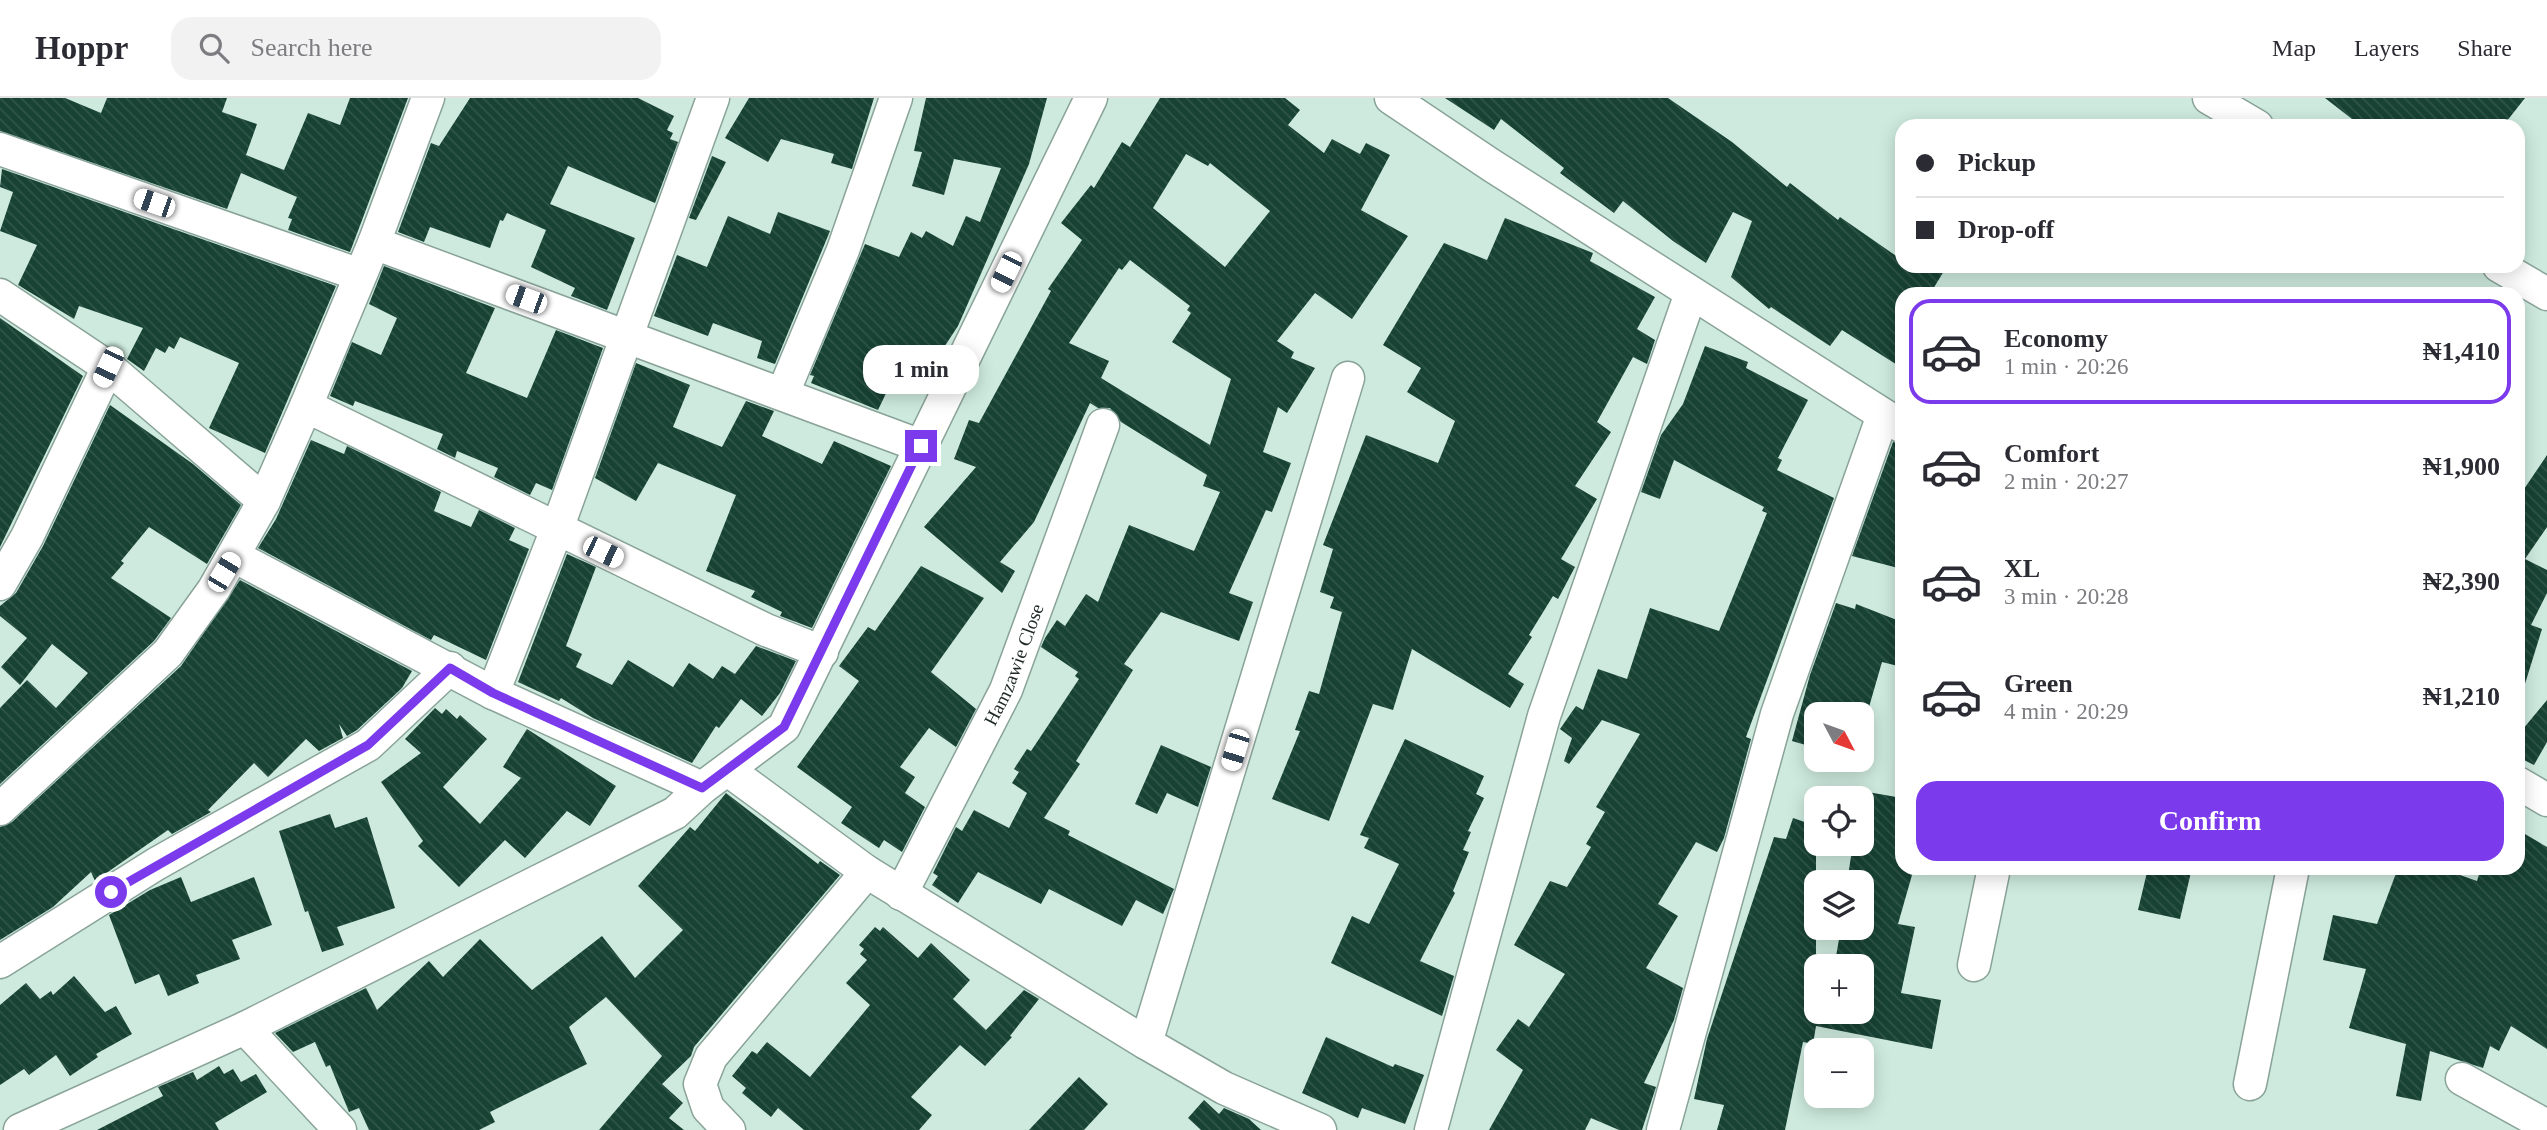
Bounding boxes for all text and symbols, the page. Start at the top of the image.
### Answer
search box [171,17,661,80]
icon: search [195,29,233,67]
text: Hoppr [35,30,129,66]
text: Search here [251,33,373,62]
text: Map [2272,35,2316,61]
text: Layers [2354,35,2419,61]
text: Share [2457,35,2512,61]
text: Pickup [1958,148,2036,177]
car [131,186,178,220]
text: Drop-off [1958,215,2054,244]
car [988,249,1025,295]
car [503,282,550,316]
icon: car [1920,320,1983,383]
text: Economy [2004,324,2108,353]
text: ₦1,410 [2423,337,2500,366]
car [90,344,127,390]
callout: 1 min [863,344,979,394]
text: 1 min · 20:26 [2004,354,2129,379]
text: 1 min [893,357,949,382]
route end [905,430,937,462]
icon: car [1920,435,1983,498]
text: Comfort [2004,439,2099,468]
text: ₦1,900 [2423,452,2500,481]
text: 2 min · 20:27 [2004,469,2129,494]
car [580,533,627,571]
car [205,549,244,595]
icon: car [1920,550,1983,613]
text: XL [2004,554,2040,583]
text: ₦2,390 [2423,567,2500,596]
text: 3 min · 20:28 [2004,584,2129,609]
street label: Hamzawie Close [980,601,1048,729]
icon: car [1920,665,1983,728]
text: Green [2004,669,2073,698]
text: ₦1,210 [2423,682,2500,711]
text: 4 min · 20:29 [2004,699,2129,724]
north arrow [1804,702,1874,772]
map controls [1804,702,1874,1108]
car [1219,727,1252,773]
button: Confirm [1916,781,2504,861]
button: locate [1804,786,1874,856]
button: layers [1804,870,1874,940]
route start [95,876,127,908]
button: + [1804,954,1874,1024]
button: − [1804,1038,1874,1108]

